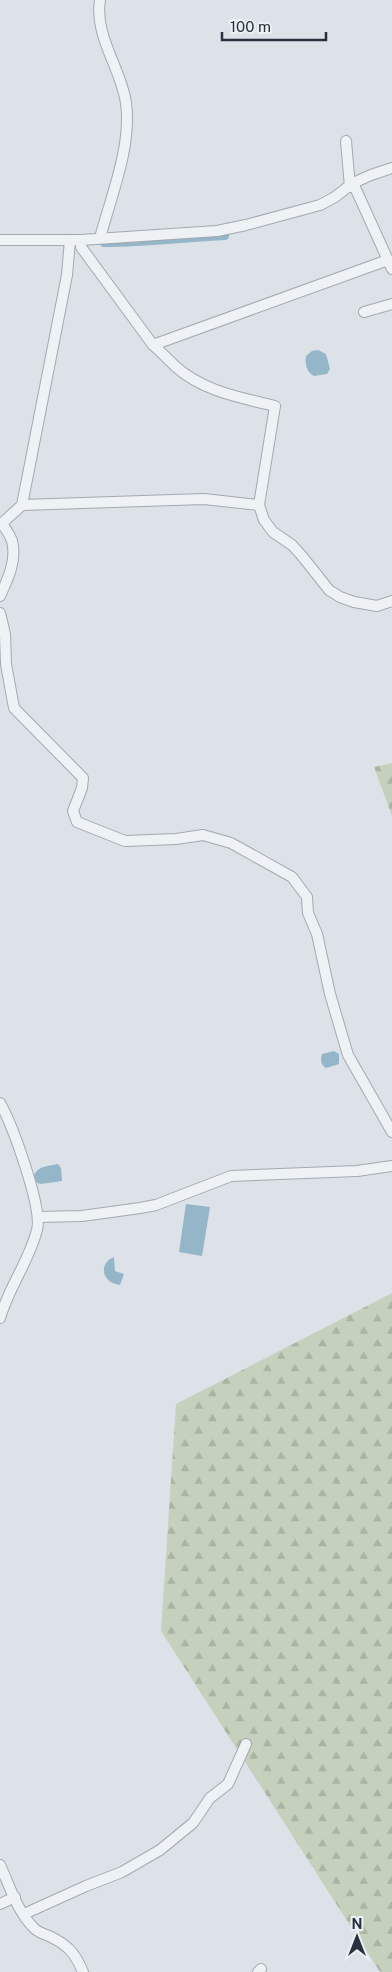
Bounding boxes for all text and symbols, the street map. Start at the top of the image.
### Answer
scale bar [222,10,326,42]
text: 100 m [230,18,271,35]
north arrow [332,1912,382,1962]
text: N [352,1916,362,1932]

